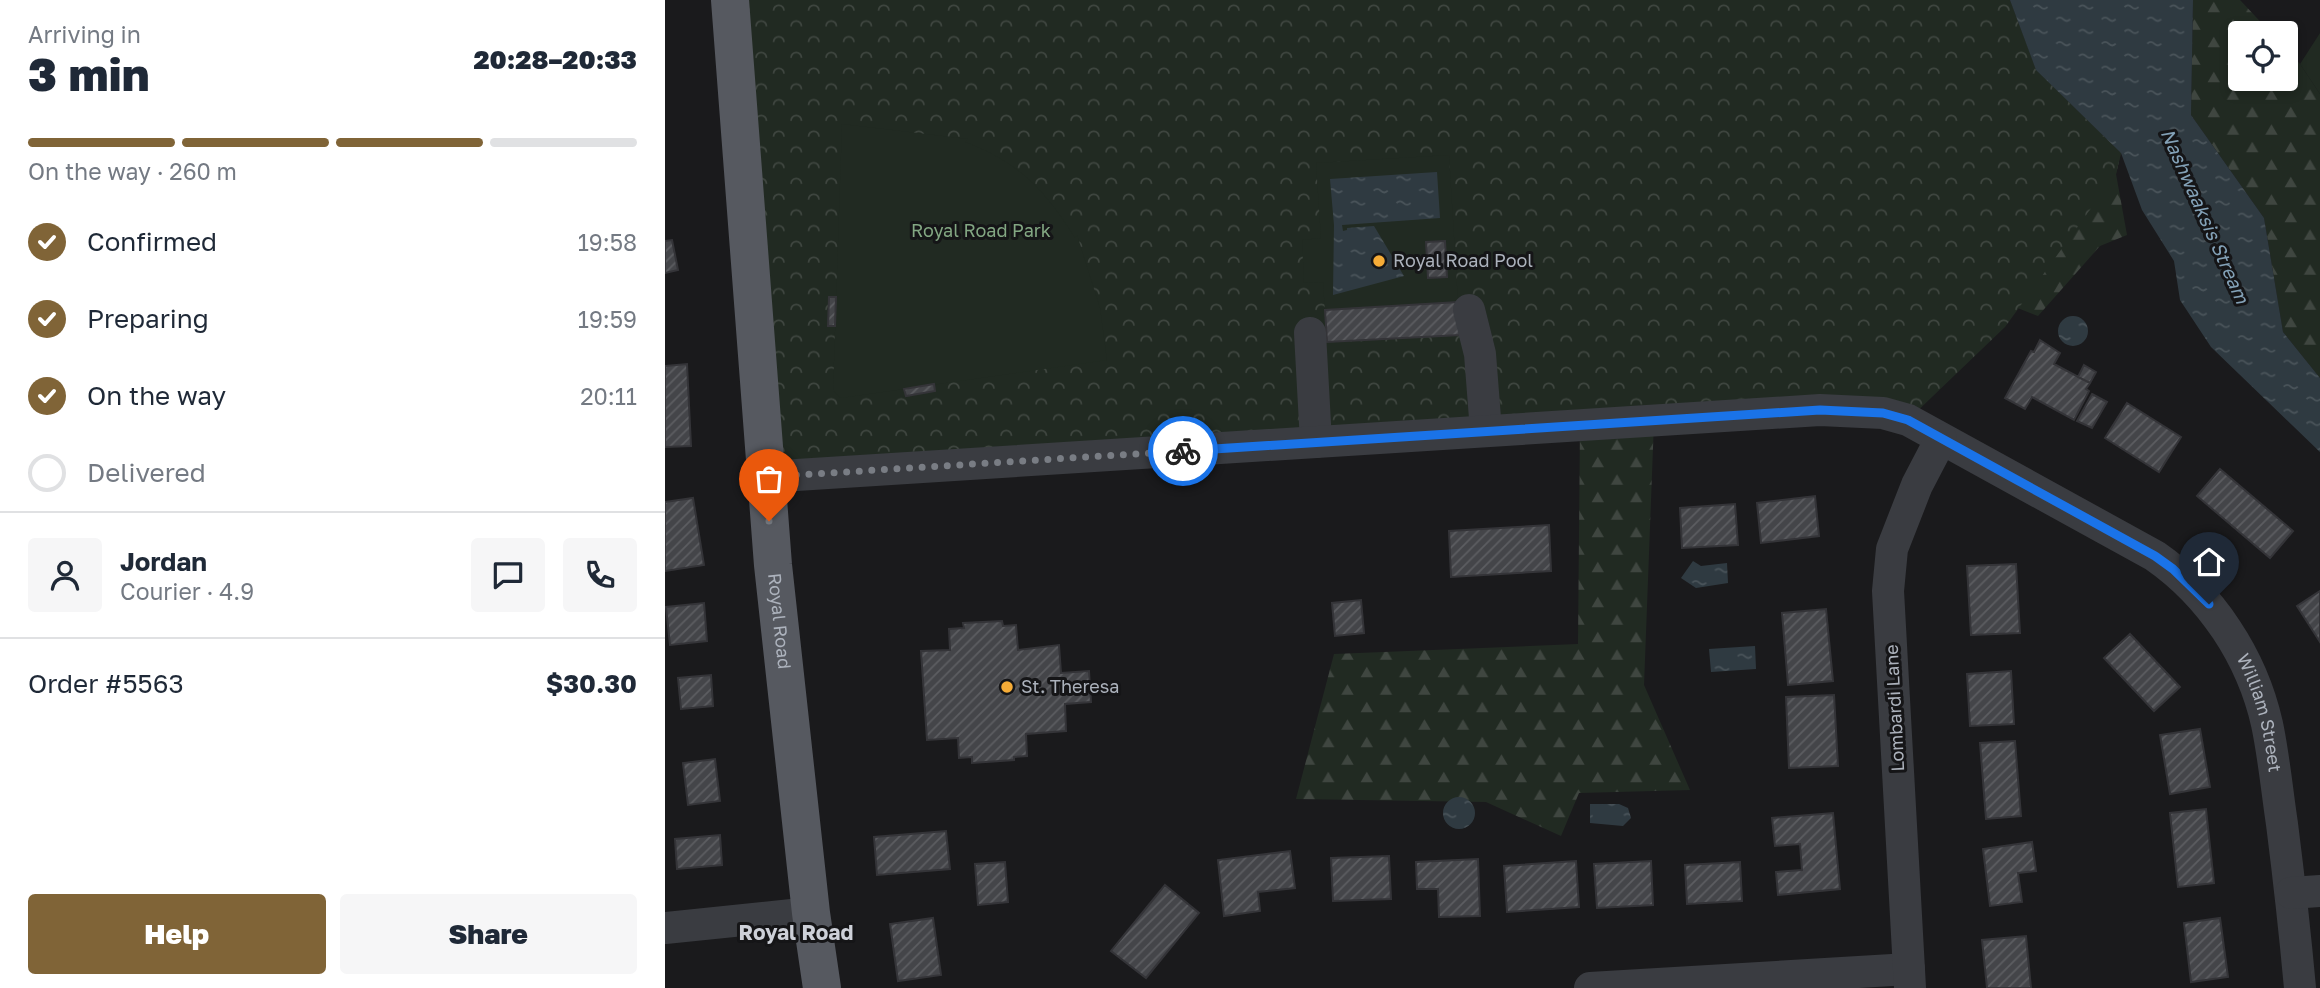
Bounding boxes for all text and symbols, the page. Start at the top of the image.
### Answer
text: Arriving in [28,20,141,48]
map controls [2228,21,2298,91]
button: locate [2228,21,2298,91]
text: 20:28–20:33 [473,44,637,75]
text: 3 min [28,46,150,101]
water label: Nashwaaksis Stream [2156,125,2255,308]
text: On the way · 260 m [28,157,237,185]
park label: Royal Road Park [911,219,1051,241]
icon: check [28,223,66,261]
text: Confirmed [87,226,217,257]
text: 19:58 [578,228,637,256]
place label: Royal Road Pool [1393,249,1533,271]
marker: Royal Road Pool [1371,253,1387,269]
icon: check [28,300,66,338]
text: Preparing [87,303,209,334]
text: 19:59 [578,305,637,333]
icon: check [28,377,66,415]
text: On the way [87,380,226,411]
text: 20:11 [580,382,637,410]
courier [1148,416,1218,486]
icon: bike [1164,432,1202,470]
pin [739,449,799,521]
text: Delivered [87,457,206,488]
icon: bag [750,460,788,498]
pin [2179,532,2239,604]
button: person [28,538,102,612]
button: chat [471,538,545,612]
button: phone [563,538,637,612]
icon: home [2190,543,2228,581]
text: Jordan [120,546,207,577]
street label: Royal Road [764,572,796,670]
text: Courier · 4.9 [120,577,254,605]
street label: Lombardi Lane [1880,644,1908,772]
street label: William Street [2233,650,2287,773]
text: Order #5563 [28,668,184,699]
text: $30.30 [546,668,637,699]
place label: St. Theresa [1021,675,1119,697]
marker: St. Theresa [999,679,1015,695]
button: Help [28,894,326,974]
button: Share [340,894,637,974]
district label: Royal Road [739,919,853,945]

